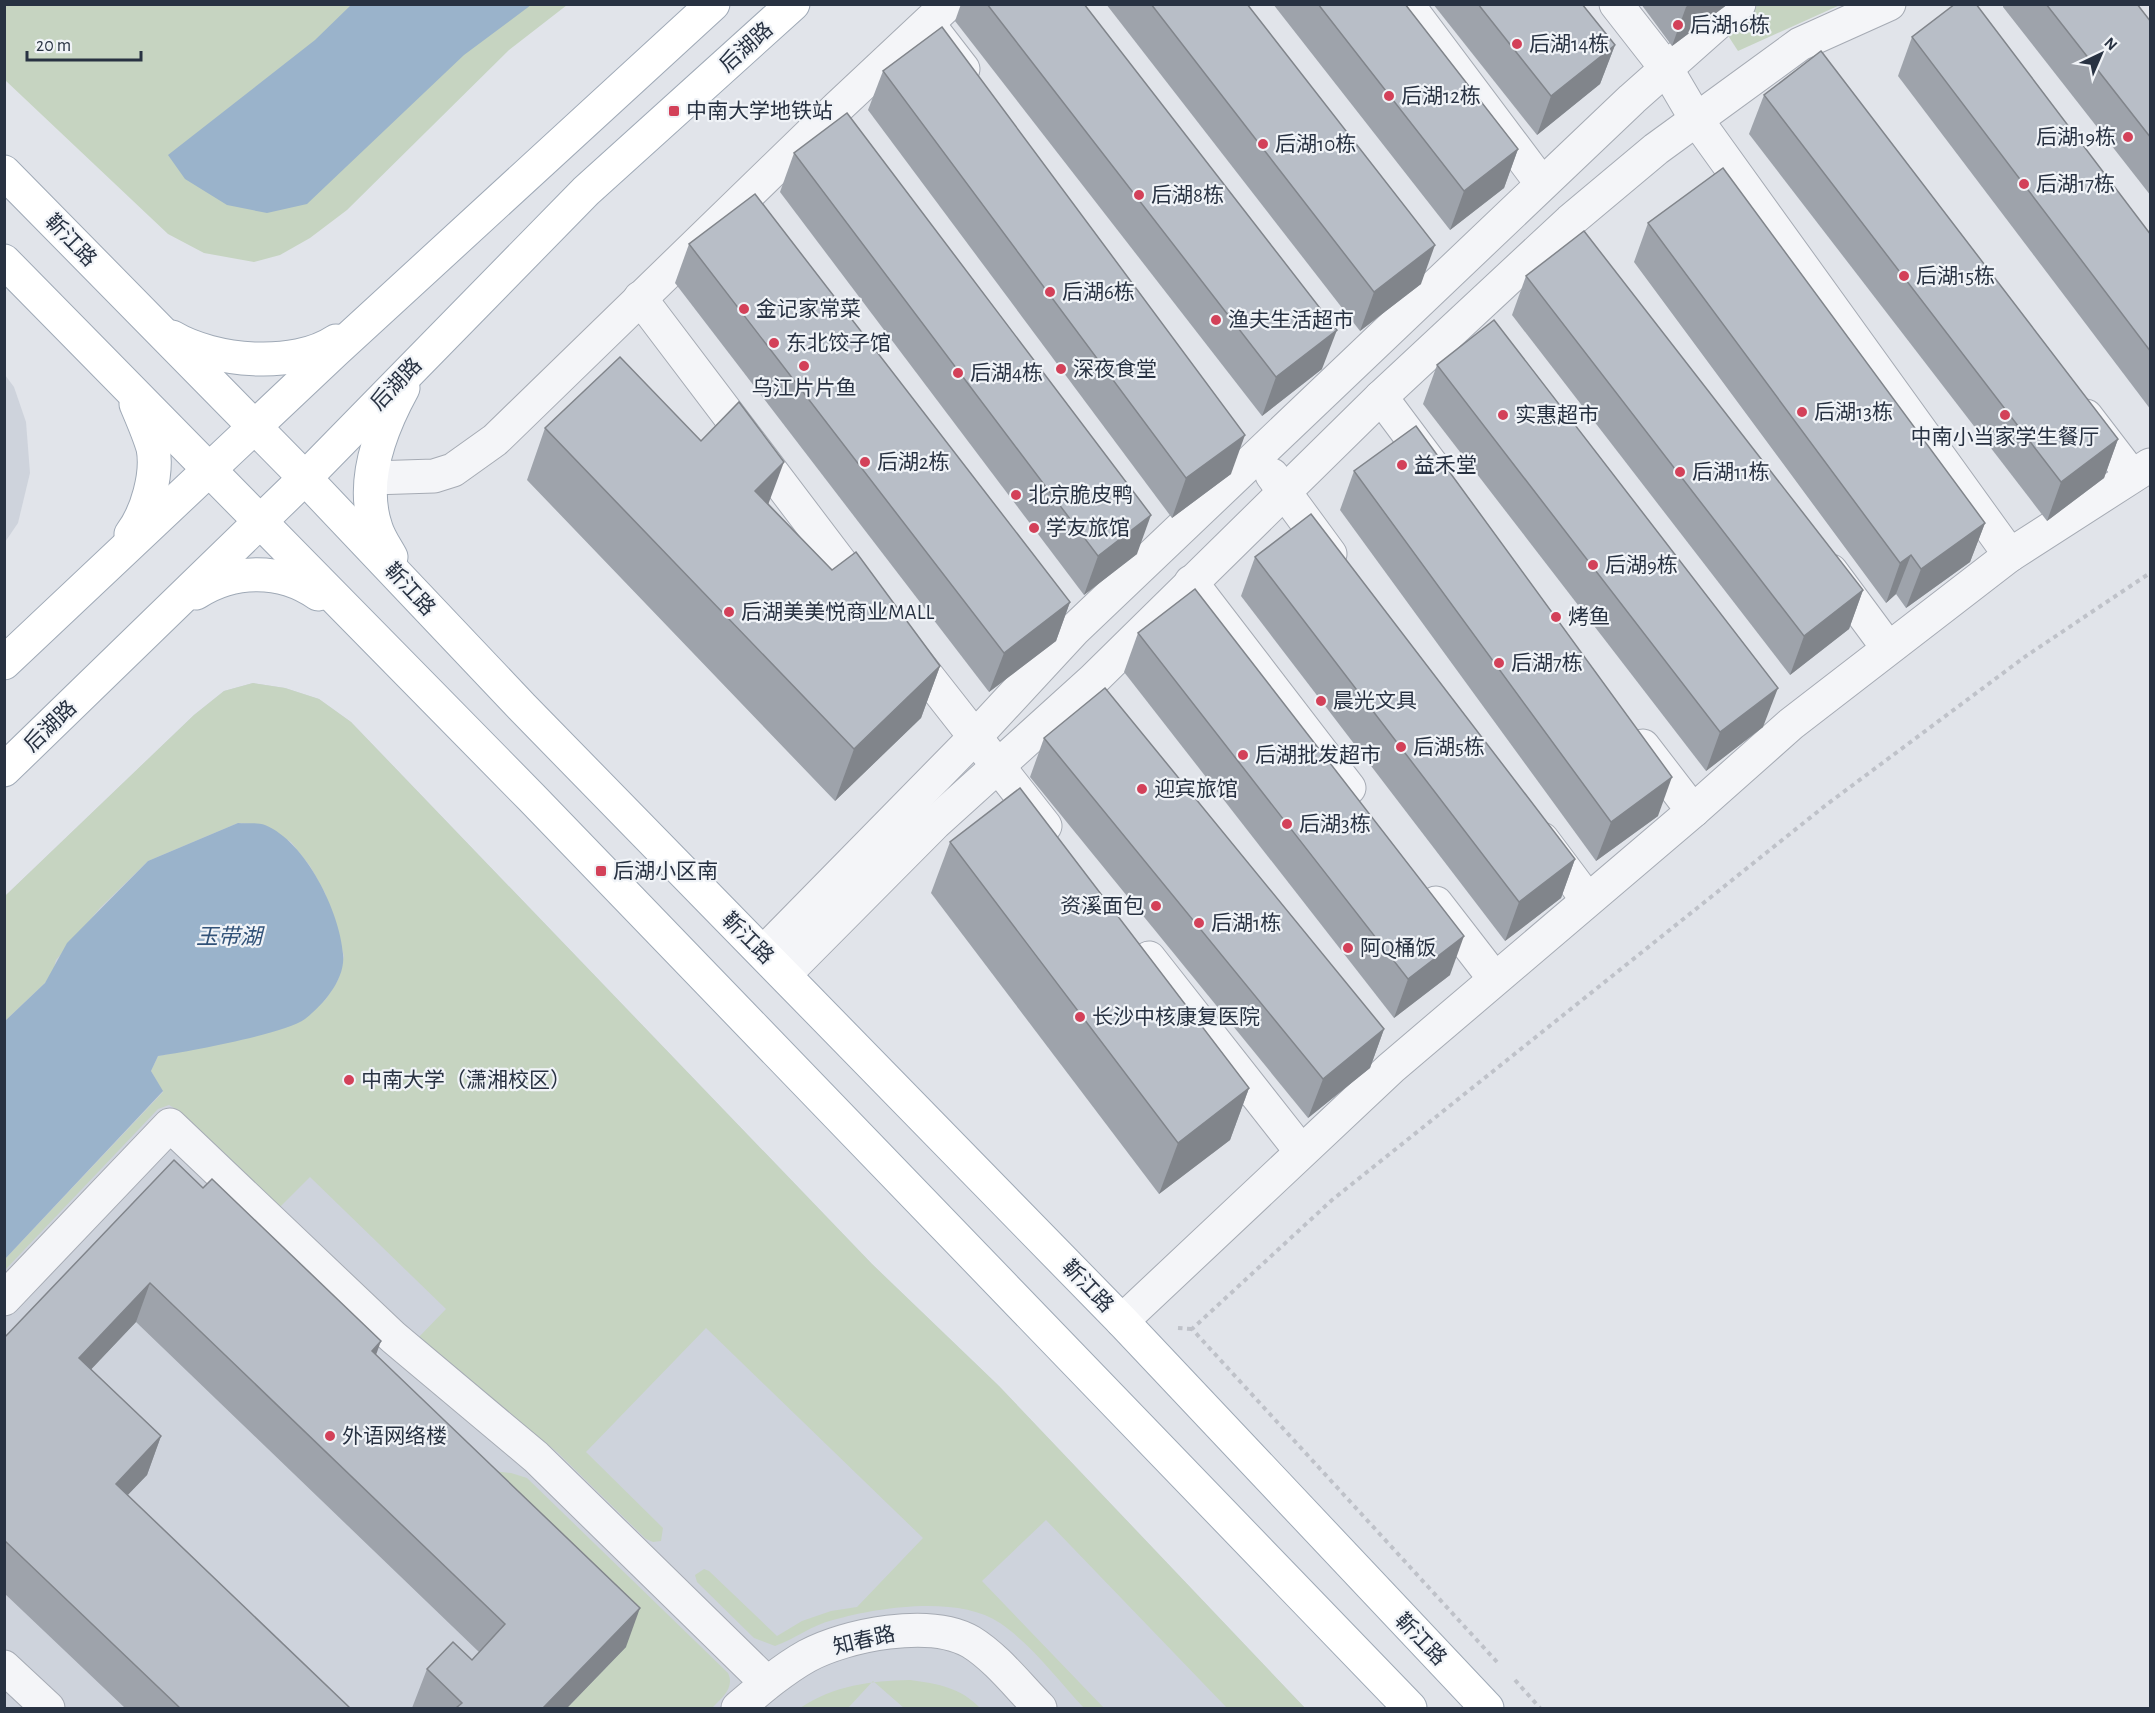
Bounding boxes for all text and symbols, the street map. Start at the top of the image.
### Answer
place label: 后湖16栋 [1690,14,1770,36]
street label: 后湖路 [715,18,777,76]
marker: 后湖16栋 [1671,18,1685,32]
scale bar [27,24,141,62]
north arrow [2071,24,2131,84]
place label: 后湖14栋 [1529,33,1609,55]
text: N [2101,34,2120,54]
text: 20 m [36,37,71,55]
marker: 后湖14栋 [1510,37,1524,51]
place label: 后湖12栋 [1401,85,1481,107]
marker: 后湖12栋 [1382,89,1396,103]
place label: 中南大学地铁站 [686,100,833,122]
marker: 中南大学地铁站 [667,104,681,118]
place label: 后湖19栋 [2036,126,2116,148]
marker: 后湖19栋 [2121,130,2135,144]
place label: 后湖10栋 [1275,133,1356,155]
marker: 后湖10栋 [1256,137,1270,151]
place label: 后湖17栋 [2036,173,2115,195]
marker: 后湖17栋 [2017,177,2031,191]
place label: 后湖8栋 [1151,184,1224,206]
marker: 后湖8栋 [1132,188,1146,202]
street label: 靳江路 [41,210,101,270]
place label: 后湖15栋 [1916,265,1995,287]
marker: 后湖15栋 [1897,269,1911,283]
place label: 后湖6栋 [1062,281,1135,303]
marker: 后湖6栋 [1043,285,1057,299]
place label: 金记家常菜 [756,298,861,320]
marker: 金记家常菜 [737,302,751,316]
place label: 渔夫生活超市 [1228,309,1354,331]
marker: 渔夫生活超市 [1209,313,1223,327]
place label: 东北饺子馆 [786,332,891,354]
marker: 东北饺子馆 [767,336,781,350]
street label: 后湖路 [366,354,426,414]
place label: 深夜食堂 [1073,358,1157,380]
marker: 乌江片片鱼 [797,359,811,373]
place label: 后湖4栋 [970,362,1043,384]
marker: 深夜食堂 [1054,362,1068,376]
marker: 后湖4栋 [951,366,965,380]
place label: 乌江片片鱼 [752,377,857,399]
place label: 后湖13栋 [1814,401,1893,423]
place label: 实惠超市 [1515,404,1599,426]
marker: 后湖13栋 [1795,405,1809,419]
marker: 实惠超市 [1496,408,1510,422]
marker: 中南小当家学生餐厅 [1998,408,2012,422]
place label: 中南小当家学生餐厅 [1911,426,2100,448]
place label: 后湖2栋 [877,451,950,473]
place label: 益禾堂 [1414,454,1477,476]
marker: 后湖2栋 [858,455,872,469]
marker: 益禾堂 [1395,458,1409,472]
place label: 后湖11栋 [1692,461,1769,483]
marker: 后湖11栋 [1673,465,1687,479]
place label: 北京脆皮鸭 [1028,484,1133,506]
marker: 北京脆皮鸭 [1009,488,1023,502]
place label: 学友旅馆 [1046,517,1130,539]
marker: 学友旅馆 [1027,521,1041,535]
place label: 后湖9栋 [1605,554,1678,576]
street label: 靳江路 [380,558,440,620]
marker: 后湖9栋 [1586,558,1600,572]
place label: 后湖美美悦商业MALL [741,601,934,623]
marker: 后湖美美悦商业MALL [722,605,736,619]
place label: 烤鱼 [1568,606,1610,628]
marker: 烤鱼 [1549,610,1563,624]
place label: 后湖7栋 [1511,652,1583,674]
marker: 后湖7栋 [1492,656,1506,670]
place label: 晨光文具 [1333,690,1417,712]
marker: 晨光文具 [1314,694,1328,708]
street label: 后湖路 [20,696,80,756]
place label: 后湖5栋 [1413,736,1485,758]
marker: 后湖5栋 [1394,740,1408,754]
place label: 后湖批发超市 [1255,744,1381,766]
marker: 后湖批发超市 [1236,748,1250,762]
place label: 迎宾旅馆 [1154,778,1238,800]
marker: 迎宾旅馆 [1135,782,1149,796]
place label: 后湖3栋 [1299,813,1371,835]
marker: 后湖3栋 [1280,817,1294,831]
place label: 后湖小区南 [613,860,718,882]
marker: 后湖小区南 [594,864,608,878]
place label: 资溪面包 [1060,895,1144,917]
marker: 资溪面包 [1149,899,1163,913]
street label: 靳江路 [718,908,778,968]
place label: 后湖1栋 [1211,912,1281,934]
marker: 后湖1栋 [1192,916,1206,930]
water label: 玉带湖 [196,925,265,948]
place label: 阿Q桶饭 [1360,937,1436,959]
marker: 阿Q桶饭 [1341,941,1355,955]
place label: 长沙中核康复医院 [1092,1006,1260,1028]
marker: 长沙中核康复医院 [1073,1010,1087,1024]
place label: 中南大学（潇湘校区） [361,1069,571,1091]
marker: 中南大学（潇湘校区） [342,1073,356,1087]
street label: 靳江路 [1058,1256,1118,1316]
place label: 外语网络楼 [342,1425,447,1447]
marker: 外语网络楼 [323,1429,337,1443]
street label: 靳江路 [1391,1609,1451,1669]
street label: 知春路 [831,1622,897,1658]

